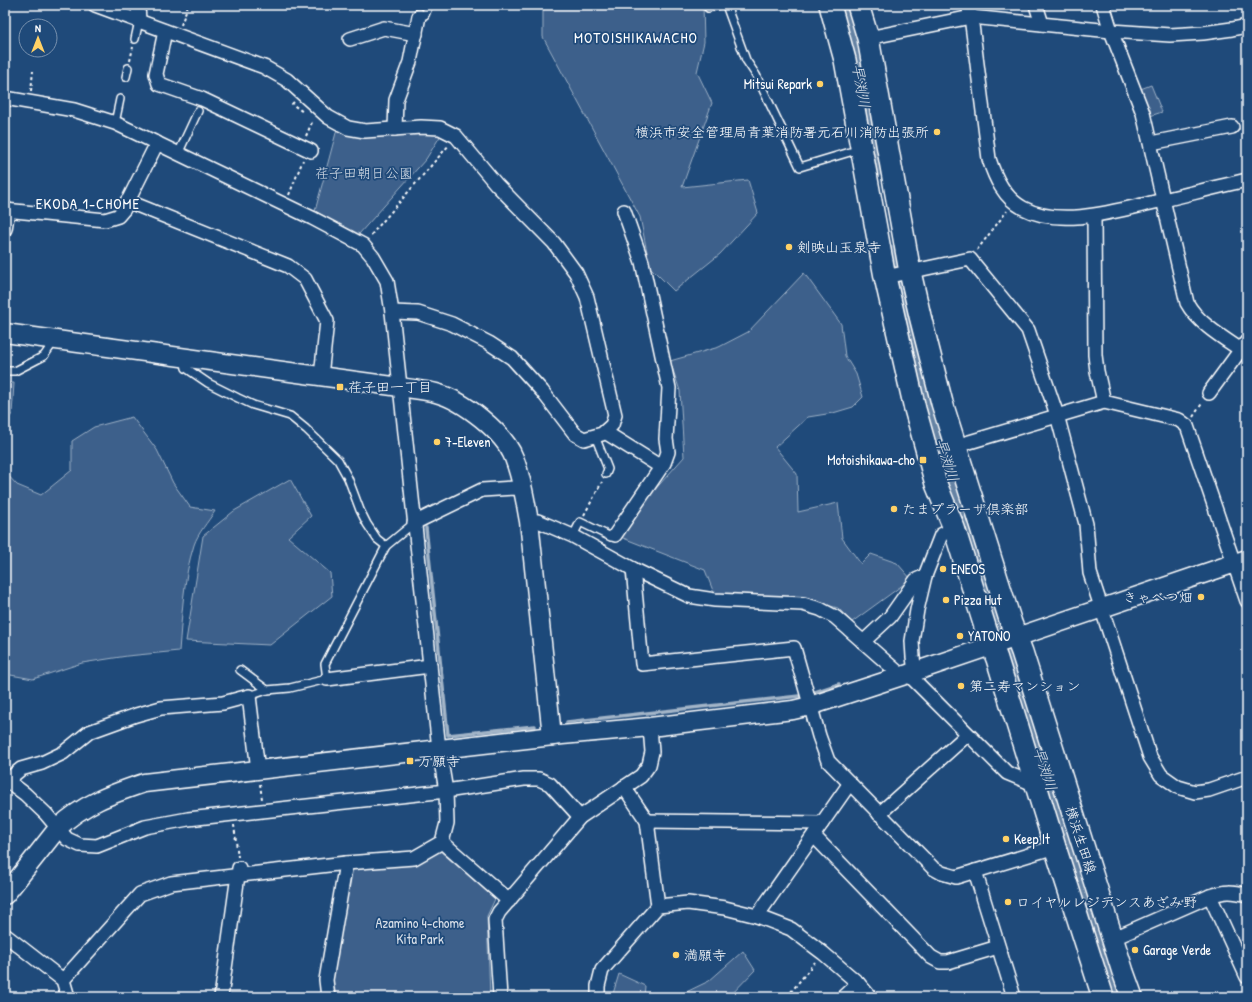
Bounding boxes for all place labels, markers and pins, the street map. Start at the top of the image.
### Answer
place label: Mitsui Repark [744,74,812,94]
marker: Mitsui Repark [815,79,825,89]
place label: 横浜市安全管理局青葉消防署元石川消防出張所 [635,122,929,141]
marker: 横浜市安全管理局青葉消防署元石川消防出張所 [932,127,942,137]
place label: 剣映山玉泉寺 [797,237,881,256]
marker: 剣映山玉泉寺 [784,242,794,252]
place label: 荏子田一丁目 [348,377,432,396]
marker: 荏子田一丁目 [335,382,345,392]
place label: 7-Eleven [445,432,491,451]
marker: 7-Eleven [432,437,442,447]
place label: Motoishikawa-cho [827,450,915,469]
marker: Motoishikawa-cho [918,455,928,465]
place label: たまプラーザ倶楽部 [902,499,1029,518]
marker: たまプラーザ倶楽部 [889,504,899,514]
place label: ENEOS [951,559,986,578]
marker: ENEOS [938,564,948,574]
place label: きゃべつ畑 [1123,587,1193,606]
place label: Pizza Hut [954,590,1002,609]
marker: きゃべつ畑 [1196,592,1206,602]
marker: Pizza Hut [941,595,951,605]
place label: YATONO [968,626,1011,645]
marker: YATONO [955,631,965,641]
place label: 第二寿マンション [969,676,1080,695]
marker: 第二寿マンション [956,681,966,691]
place label: 万願寺 [418,751,460,770]
marker: 万願寺 [405,756,415,766]
place label: Keep It [1014,829,1050,849]
marker: Keep It [1001,834,1011,844]
place label: ロイヤルレジデンスあざみ野 [1016,892,1197,911]
marker: ロイヤルレジデンスあざみ野 [1003,897,1013,907]
place label: Garage Verde [1143,940,1211,960]
place label: 満願寺 [684,945,726,964]
marker: Garage Verde [1130,945,1140,955]
marker: 満願寺 [671,950,681,960]

